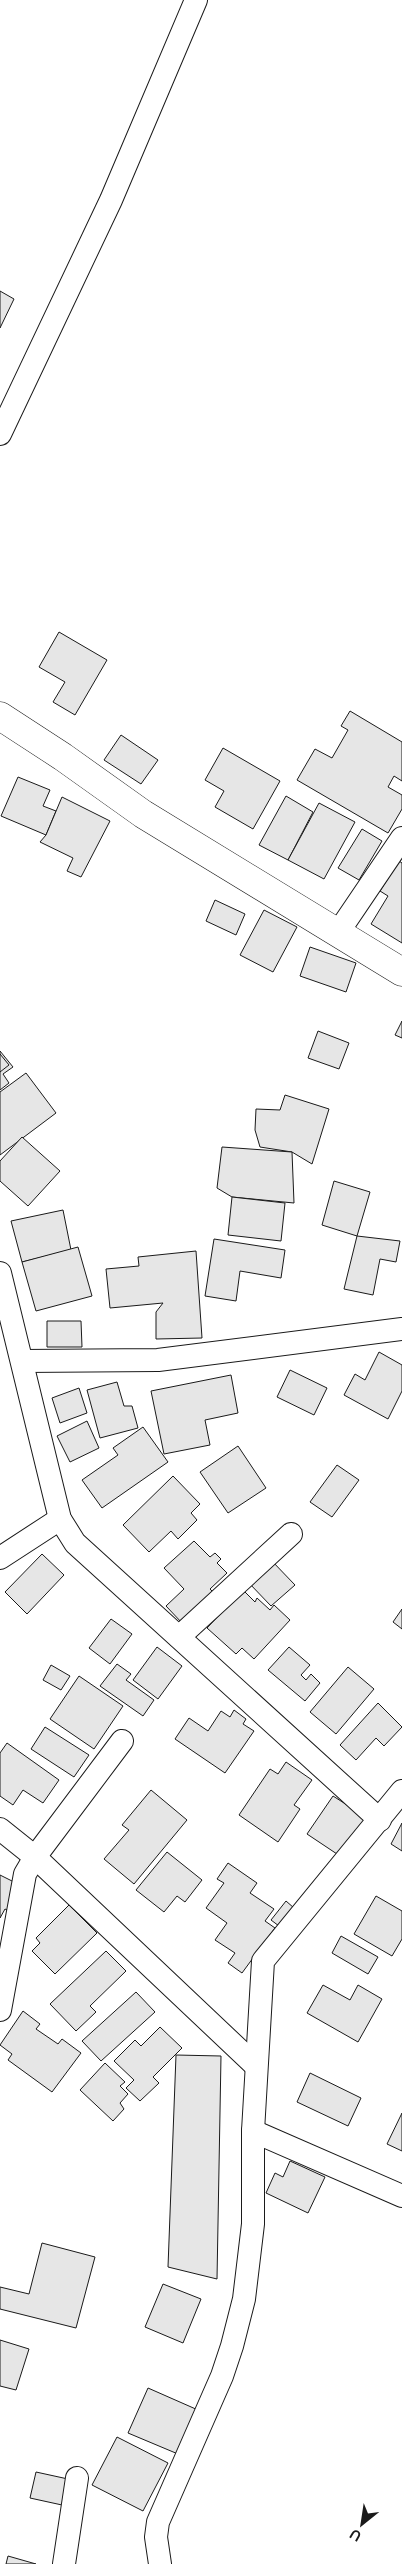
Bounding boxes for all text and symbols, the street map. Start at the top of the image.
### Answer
north arrow [337,2499,387,2549]
text: U [347,2526,364,2545]

